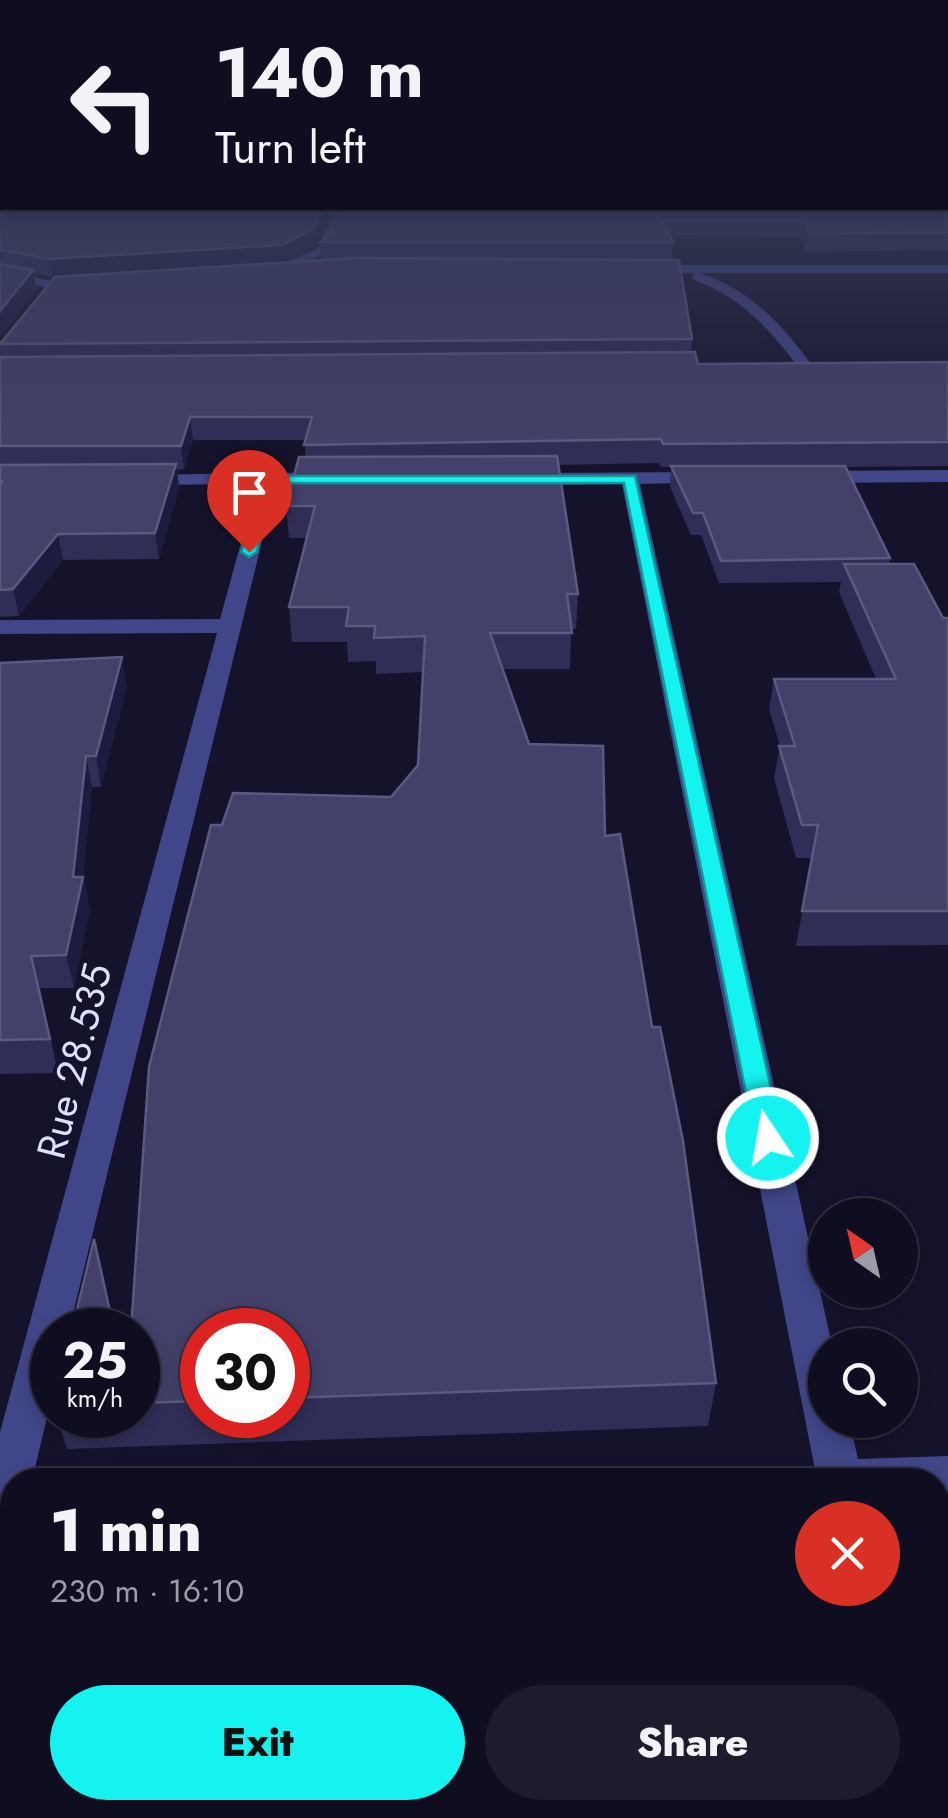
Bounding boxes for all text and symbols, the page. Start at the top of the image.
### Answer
text: 140 m [215,22,424,123]
icon: left [50,40,180,170]
text: Turn left [215,115,366,180]
pin [207,450,292,553]
icon: arrive [222,465,277,520]
street label: Rue 28.535 [22,957,126,1165]
position arrow [716,1086,820,1190]
north arrow [808,1198,918,1308]
map controls [808,1198,918,1438]
speed limit sign: 30 [180,1308,310,1438]
text: 25 [62,1324,128,1397]
button: search [808,1328,918,1438]
text: km/h [67,1380,123,1416]
text: 1 min [50,1487,202,1574]
button: close [795,1501,900,1606]
text: 230 m · 16:10 [50,1568,244,1614]
button: Exit [50,1685,465,1800]
button: Share [485,1685,900,1800]

